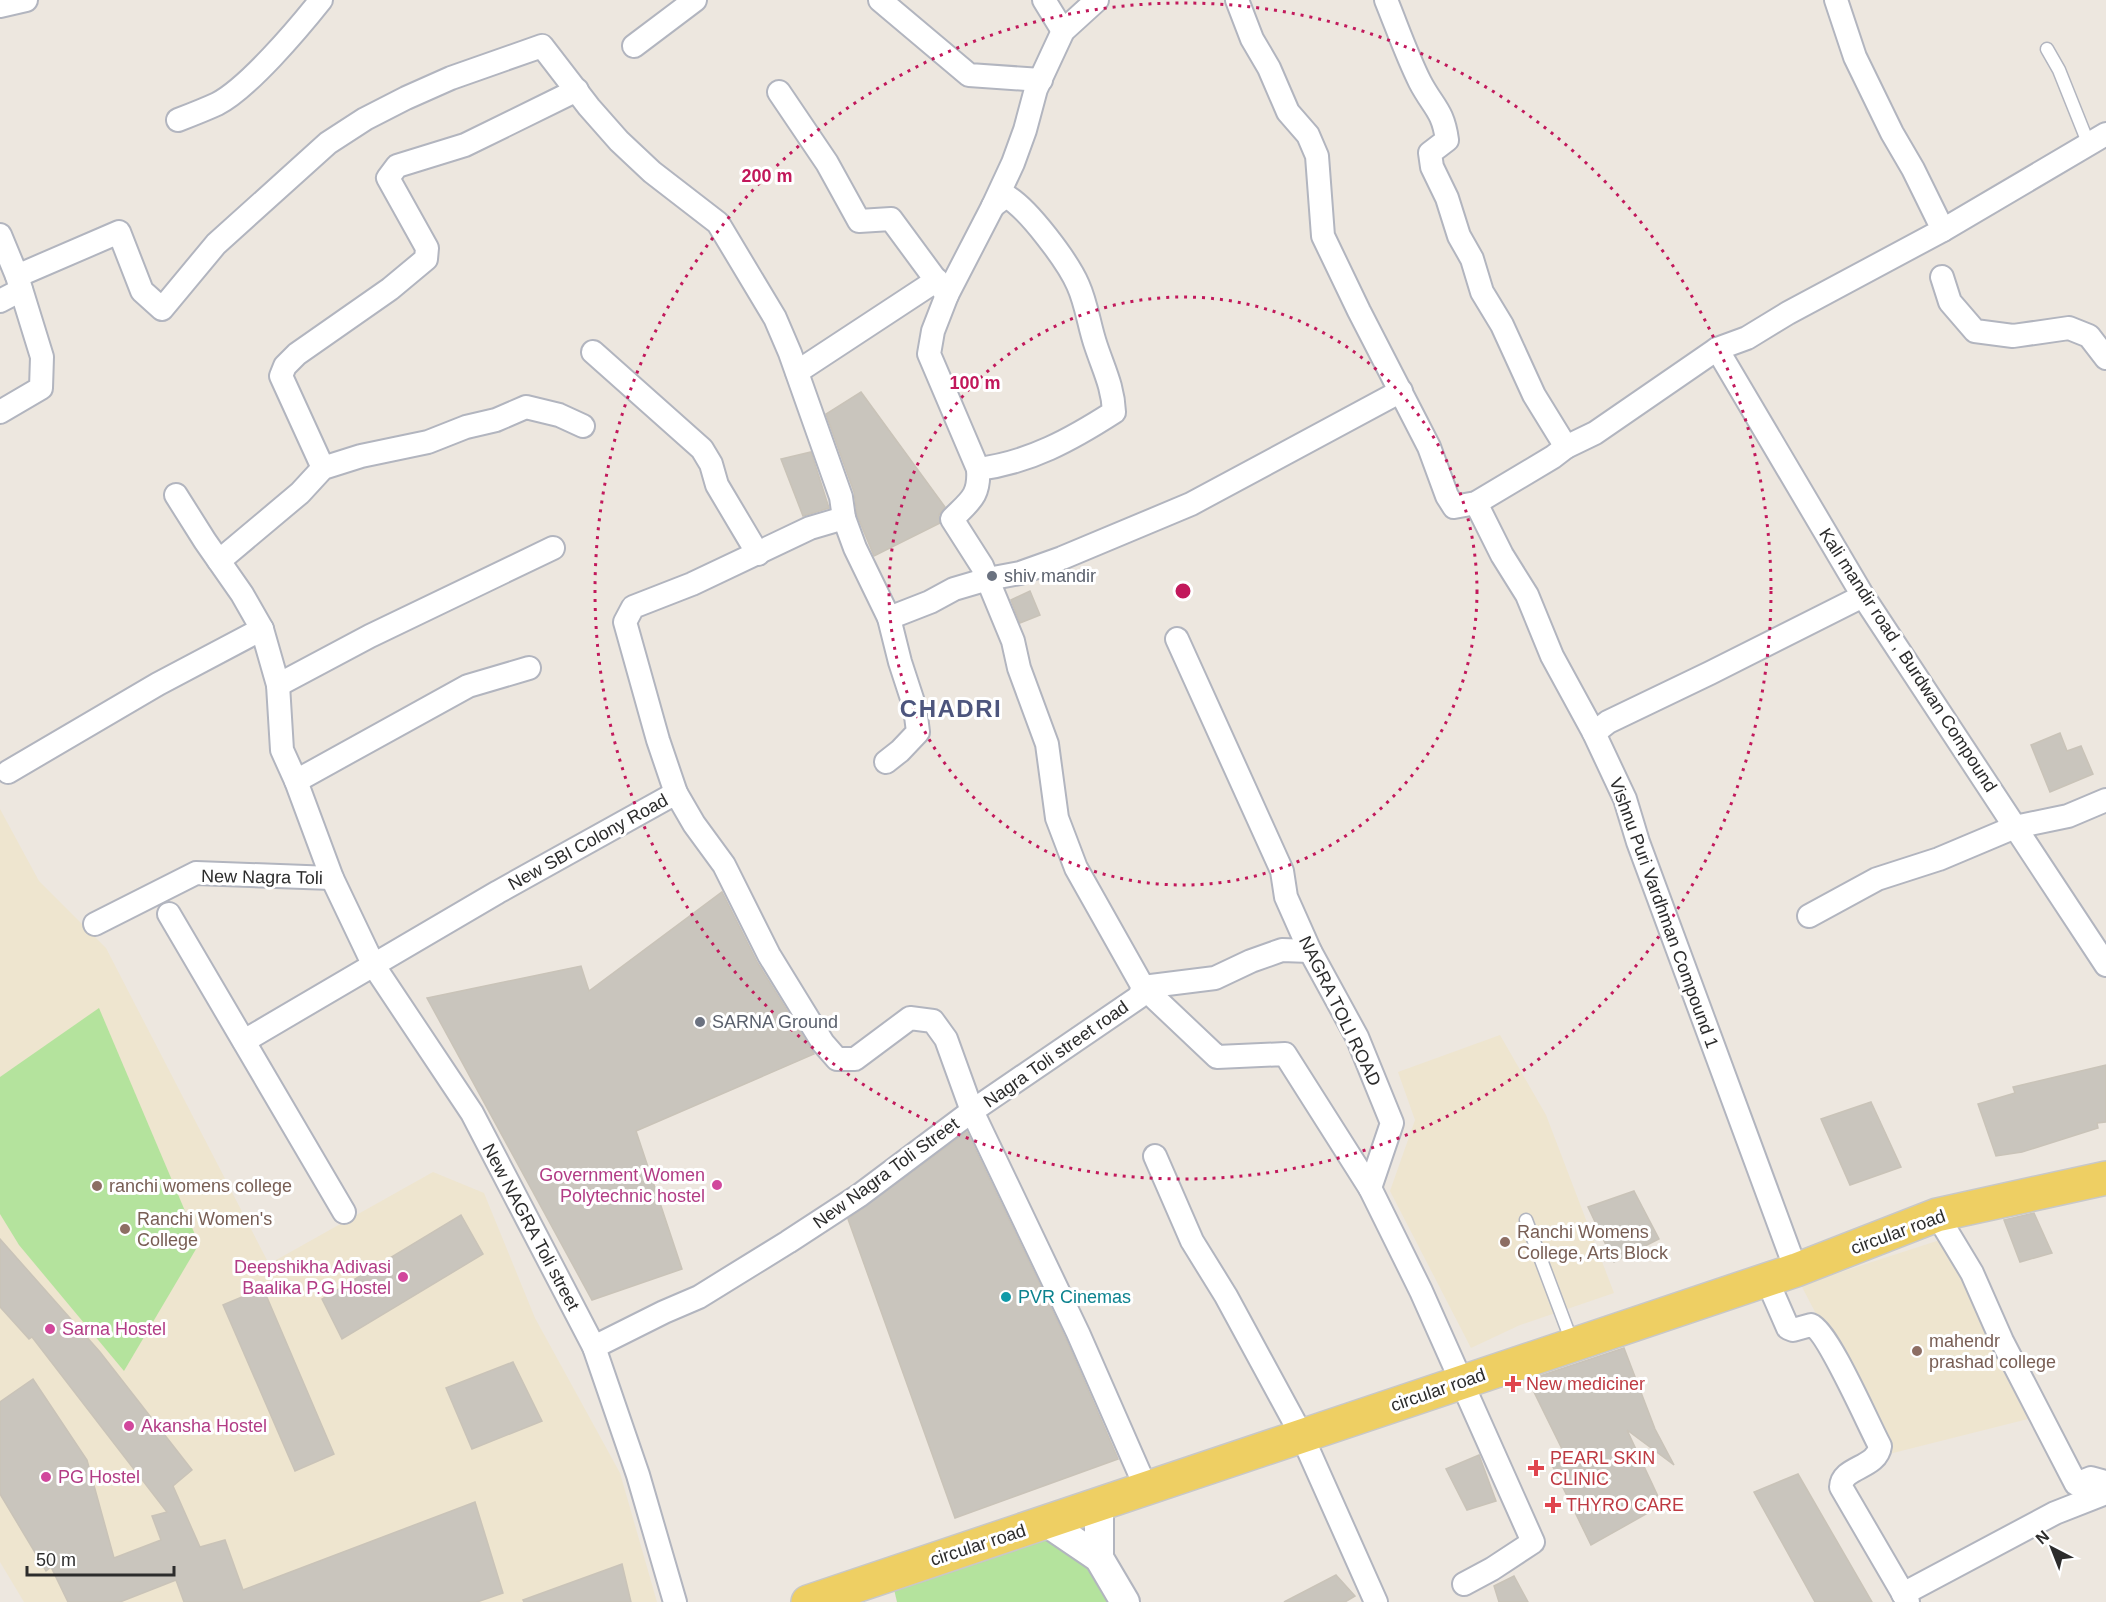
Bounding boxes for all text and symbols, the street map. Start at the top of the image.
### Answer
text: 200 m [741,166,793,186]
text: 100 m [949,373,1001,393]
street label: Kali mandir road , Burdwan Compound [1815,524,2001,796]
place label: shiv mandir [1004,566,1096,586]
marker: shiv mandir [985,569,999,583]
centre of rings [1173,581,1193,601]
district label: CHADRI [900,695,1002,722]
street label: Vishnu Puri Vardhman Compound 1 [1606,775,1722,1051]
street label: New SBI Colony Road [505,790,671,894]
street label: New Nagra Toli [201,866,323,888]
street label: NAGRA TOLI ROAD [1295,933,1385,1089]
street label: Nagra Toli street road [980,997,1132,1111]
place label: SARNA Ground [712,1012,838,1032]
marker: SARNA Ground [693,1015,707,1029]
street label: New Nagra Toli Street [809,1114,963,1232]
street label: New NAGRA Toli street [479,1140,583,1314]
place label: Government Women Polytechnic hostel [539,1165,705,1206]
place label: ranchi womens college [109,1176,292,1196]
marker: Government Women Polytechnic hostel [710,1178,724,1192]
marker: ranchi womens college [90,1179,104,1193]
street label: circular road [1848,1206,1948,1258]
place label: Ranchi Women's College [137,1209,272,1250]
marker: Ranchi Women's College [118,1222,132,1236]
place label: Ranchi Womens College, Arts Block [1517,1222,1669,1263]
marker: Ranchi Womens College, Arts Block [1498,1235,1512,1249]
place label: Deepshikha Adivasi Baalika P.G Hostel [234,1257,391,1298]
marker: Deepshikha Adivasi Baalika P.G Hostel [396,1270,410,1284]
place label: PVR Cinemas [1018,1287,1131,1307]
marker: PVR Cinemas [999,1290,1013,1304]
place label: Sarna Hostel [62,1319,166,1339]
marker: Sarna Hostel [43,1322,57,1336]
place label: mahendr prashad college [1929,1331,2056,1372]
marker: mahendr prashad college [1910,1344,1924,1358]
street label: circular road [1388,1364,1488,1416]
place label: New mediciner [1526,1374,1645,1394]
marker: New mediciner [1504,1375,1522,1393]
place label: Akansha Hostel [141,1416,267,1436]
marker: Akansha Hostel [122,1419,136,1433]
place label: PEARL SKIN CLINIC [1550,1448,1655,1489]
marker: PEARL SKIN CLINIC [1527,1459,1545,1477]
place label: PG Hostel [58,1467,140,1487]
marker: PG Hostel [39,1470,53,1484]
place label: THYRO CARE [1566,1495,1684,1515]
marker: THYRO CARE [1544,1496,1562,1514]
north arrow [2022,1518,2082,1578]
street label: circular road [928,1520,1028,1570]
text: N [2032,1527,2052,1547]
scale bar [27,1539,174,1577]
text: 50 m [36,1550,76,1570]

